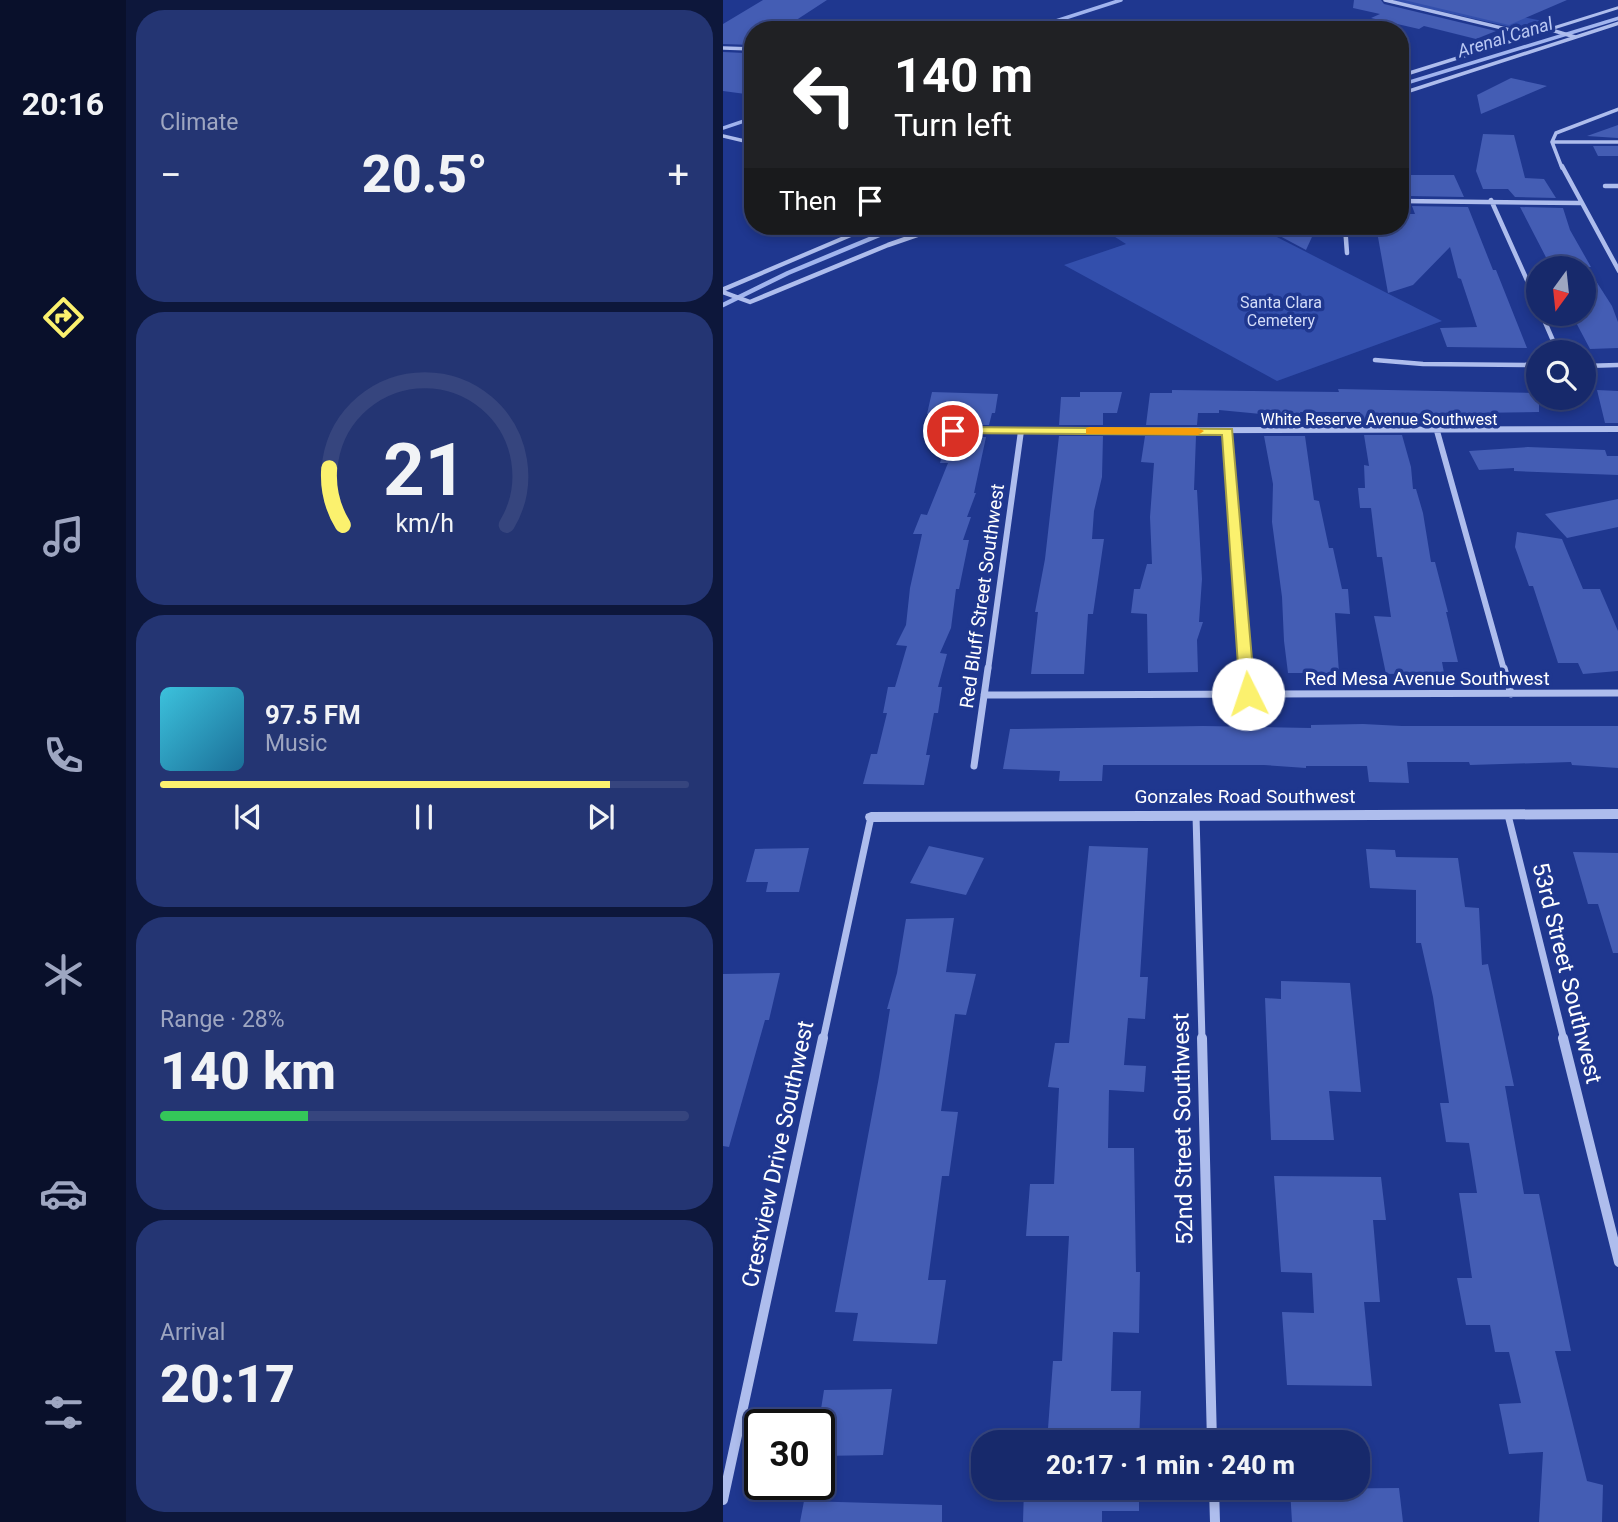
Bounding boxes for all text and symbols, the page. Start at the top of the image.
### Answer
water label: Arenal Canal [1454,12,1556,62]
text: 140 m [894,47,1033,104]
icon: left [779,49,870,140]
text: 20:16 [22,85,104,123]
text: Turn left [894,106,1012,144]
text: Climate [160,109,239,136]
text: 20.5° [362,144,488,205]
text: − [160,153,182,197]
text: + [667,153,689,197]
icon: arrive [851,182,889,220]
text: Then [779,186,837,216]
north arrow [1526,256,1596,326]
map controls [1526,256,1596,410]
icon: directions [39,293,88,342]
park label: Santa Clara Cemetery [1240,293,1322,330]
button: search [1526,340,1596,410]
pin [923,401,983,461]
street label: White Reserve Avenue Southwest [1260,410,1498,429]
icon: arrive [934,412,972,450]
text: 21 [383,427,466,513]
street label: Red Bluff Street Southwest [955,482,1009,710]
text: km/h [395,508,454,537]
icon: music [39,512,88,561]
position arrow [1211,657,1285,731]
street label: Red Mesa Avenue Southwest [1304,667,1550,690]
text: 97.5 FM [265,700,361,730]
text: Music [265,730,327,757]
icon: phone [39,731,88,780]
street label: Gonzales Road Southwest [1134,785,1356,808]
icon: previous [229,798,267,836]
icon: pause [405,798,443,836]
icon: next [582,798,620,836]
street label: 53rd Street Southwest [1526,860,1608,1086]
icon: climate [39,950,88,999]
text: Range · 28% [160,1006,285,1033]
street label: 52nd Street Southwest [1167,1013,1199,1245]
street label: Crestview Drive Southwest [737,1018,819,1290]
text: 140 km [160,1041,336,1102]
icon: car [39,1169,88,1218]
text: Arrival [160,1319,225,1346]
text: 20:17 [160,1354,295,1415]
icon: filters [39,1388,88,1437]
speed limit sign: 30 [744,1409,835,1500]
text: 20:17 · 1 min · 240 m [1046,1450,1295,1480]

